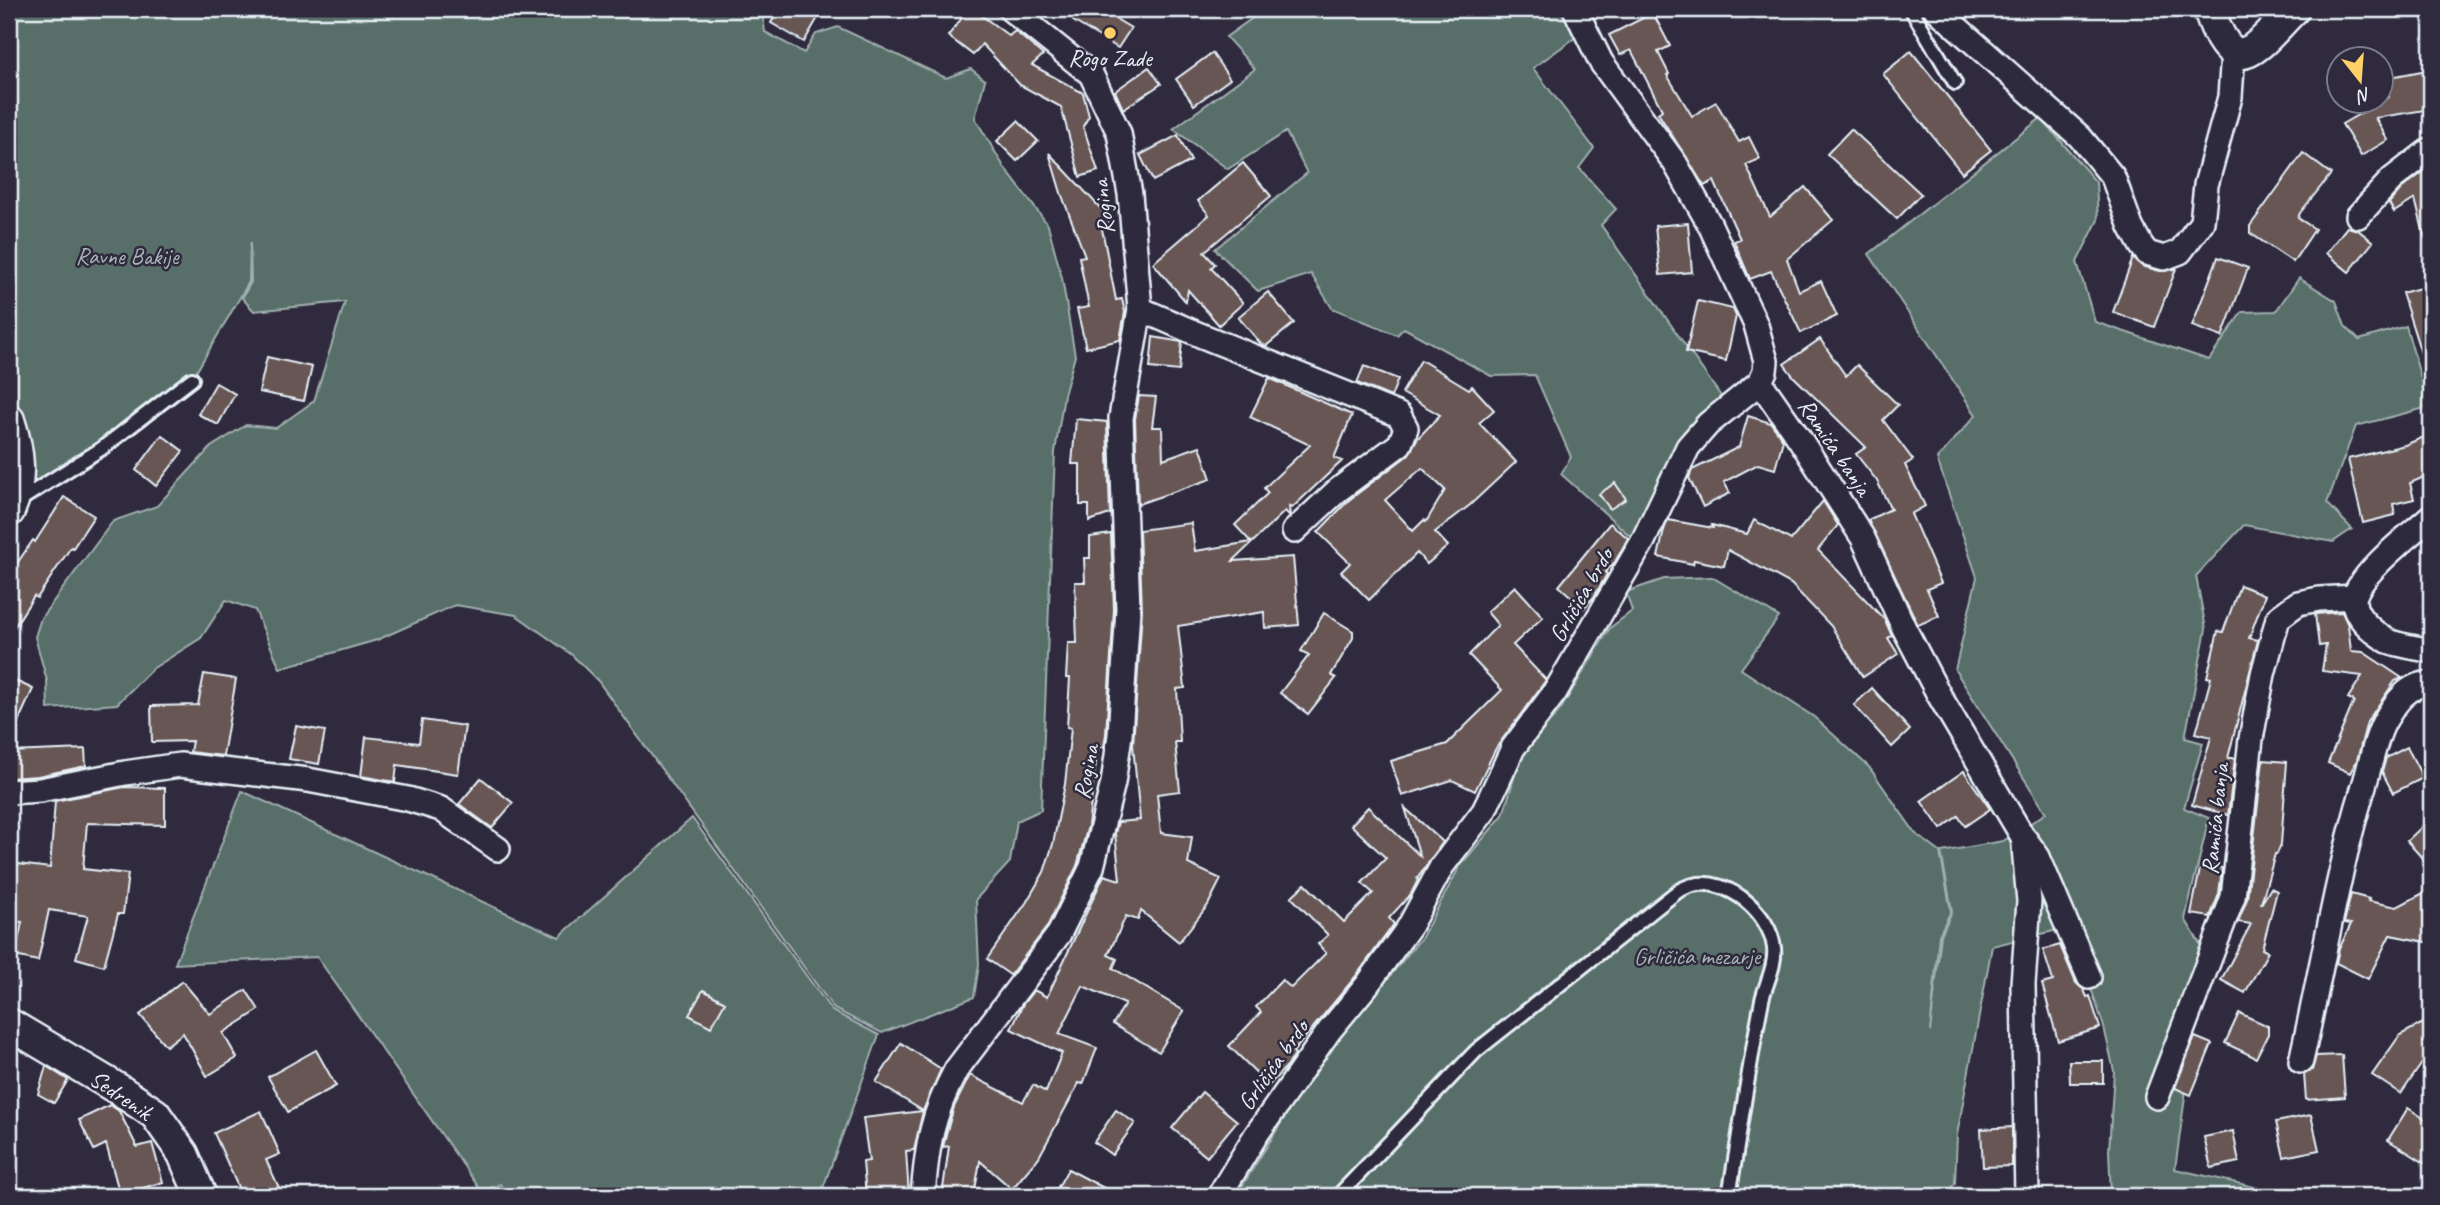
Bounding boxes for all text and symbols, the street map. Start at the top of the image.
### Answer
marker: Rogo Zade [1102,25,1118,41]
place label: Rogo Zade [1068,43,1154,73]
north arrow [2324,46,2394,116]
text: N [2352,82,2374,109]
street label: Rogina [1085,176,1121,236]
park label: Ravne Bakije [75,241,181,271]
street label: Ramića banja [1791,392,1880,503]
street label: Grličića brdo [1542,540,1621,647]
street label: Rogina [1066,740,1106,802]
street label: Ramića banja [2194,760,2236,876]
park label: Grličića mezarje [1634,941,1763,971]
street label: Grličića brdo [1231,1012,1316,1116]
street label: Sedrenik [84,1063,160,1128]

